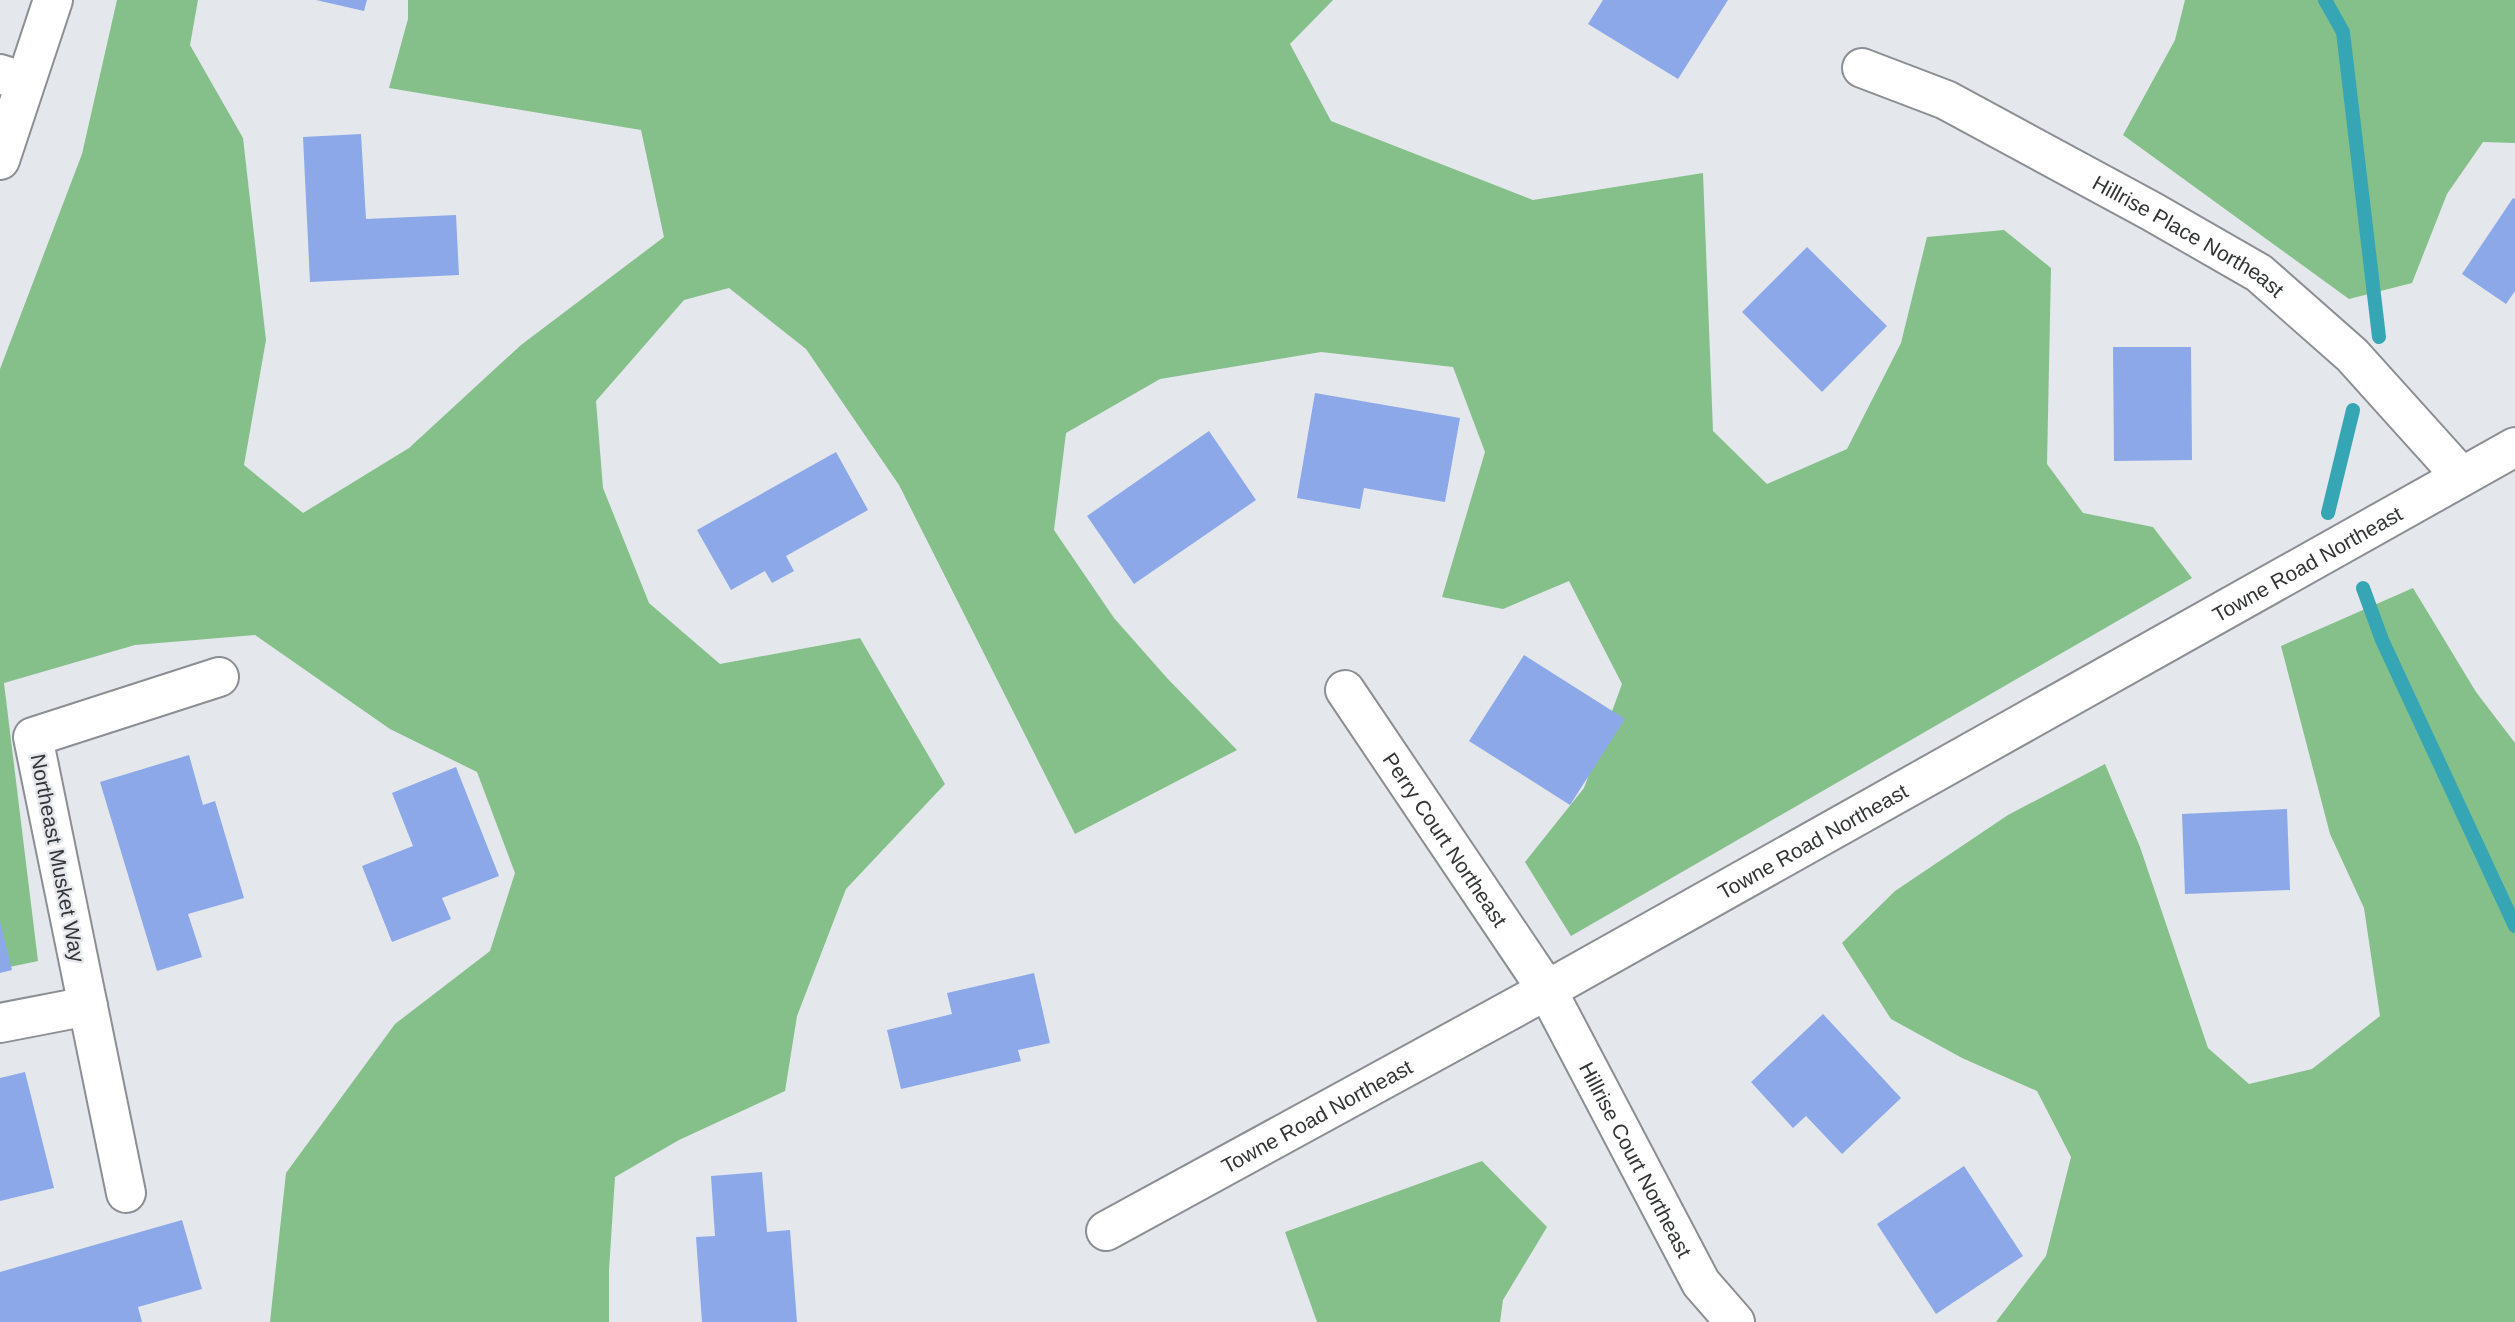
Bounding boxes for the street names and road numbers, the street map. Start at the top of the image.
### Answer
street label: Hillrise Place Northeast [2089,170,2289,301]
street label: Towne Road Northeast [2208,501,2406,626]
street label: Perry Court Northeast [1379,748,1512,931]
street label: Northeast Musket Way [27,752,90,965]
street label: Towne Road Northeast [1714,779,1912,903]
street label: Towne Road Northeast [1217,1054,1416,1177]
street label: Hillrise Court Northeast [1575,1058,1697,1261]

